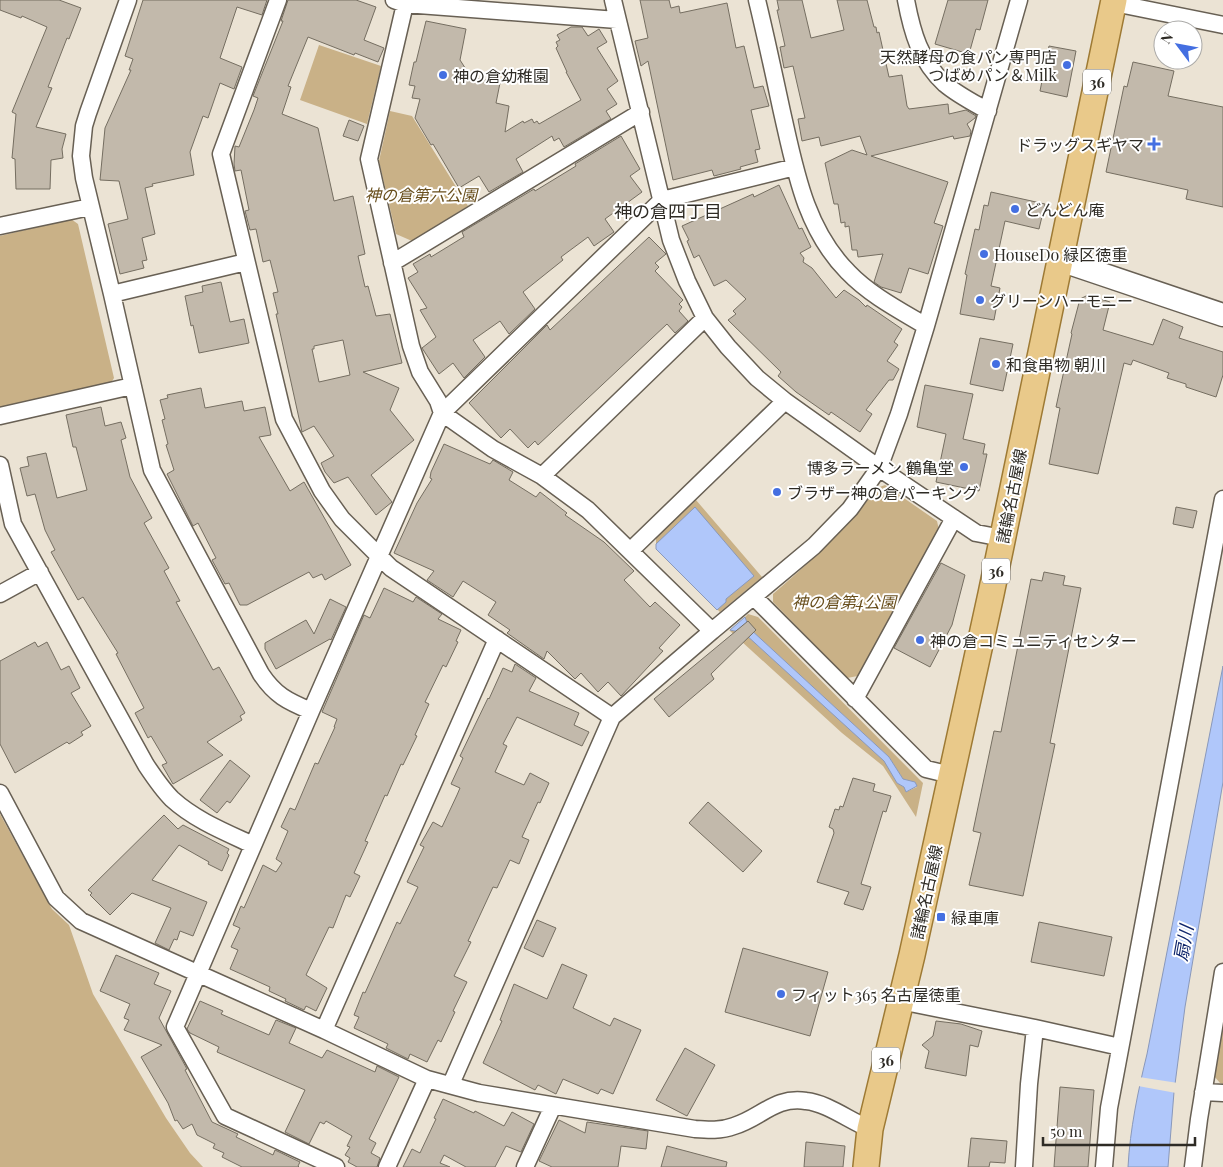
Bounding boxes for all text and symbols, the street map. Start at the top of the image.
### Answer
north arrow [1153,20,1203,70]
text: N [1156,29,1177,47]
place label: 天然酵母の食パン専門店 つばめパン＆Milk [880,46,1057,85]
marker: 天然酵母の食パン専門店 つばめパン＆Milk [1061,59,1073,71]
place label: 神の倉幼稚園 [453,65,549,86]
marker: 神の倉幼稚園 [437,69,449,81]
road number: 36 [1083,70,1111,94]
place label: ドラッグスギヤマ [1016,134,1144,155]
marker: ドラッグスギヤマ [1148,138,1160,150]
park label: 神の倉第六公園 [365,184,479,205]
district label: 神の倉四丁目 [614,199,722,223]
place label: どんどん庵 [1025,199,1105,220]
marker: どんどん庵 [1009,203,1021,215]
place label: HouseDo 緑区徳重 [994,244,1127,265]
marker: HouseDo 緑区徳重 [978,248,990,260]
place label: グリーンハーモニー [990,290,1133,311]
marker: グリーンハーモニー [974,294,986,306]
place label: 和食串物 朝川 [1006,354,1106,375]
marker: 和食串物 朝川 [990,358,1002,370]
street label: 諸輪名古屋線 [992,447,1030,545]
place label: 博多ラーメン 鶴亀堂 [807,457,954,478]
marker: 博多ラーメン 鶴亀堂 [958,461,970,473]
place label: ブラザー神の倉パーキング [787,482,979,503]
marker: ブラザー神の倉パーキング [771,486,783,498]
road number: 36 [982,558,1010,584]
park label: 神の倉第4公園 [792,591,898,612]
place label: 神の倉コミュニティセンター [930,630,1137,651]
marker: 神の倉コミュニティセンター [914,634,926,646]
street label: 諸輪名古屋線 [906,843,946,941]
place label: 緑車庫 [951,907,999,928]
marker: 緑車庫 [935,911,947,923]
water label: 扇川 [1168,921,1198,963]
place label: フィット365 名古屋徳重 [791,984,961,1005]
marker: フィット365 名古屋徳重 [775,988,787,1000]
road number: 36 [872,1048,900,1072]
scale bar [1043,1114,1196,1146]
text: 50 m [1050,1121,1083,1141]

